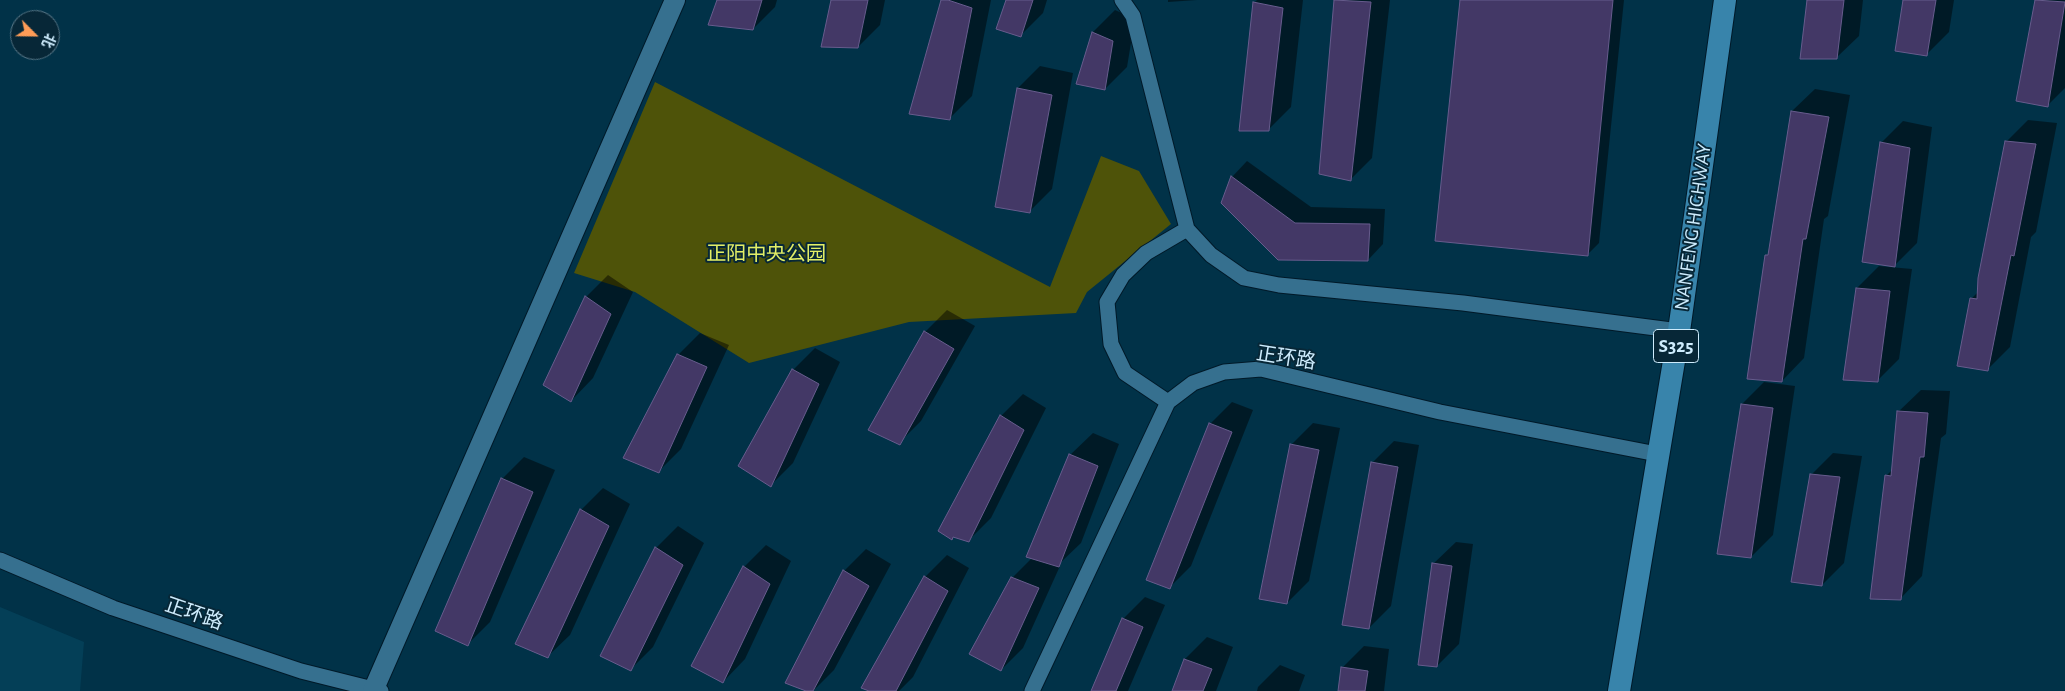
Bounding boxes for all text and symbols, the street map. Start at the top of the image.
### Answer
north arrow [10,10,60,60]
text: 北 [39,31,57,50]
street label: NANFENG HIGHWAY [1669,142,1717,312]
park label: 正阳中央公园 [706,242,826,266]
road number: S325 [1654,330,1698,362]
street label: 正环路 [1254,341,1318,375]
street label: 正环路 [162,593,226,635]

